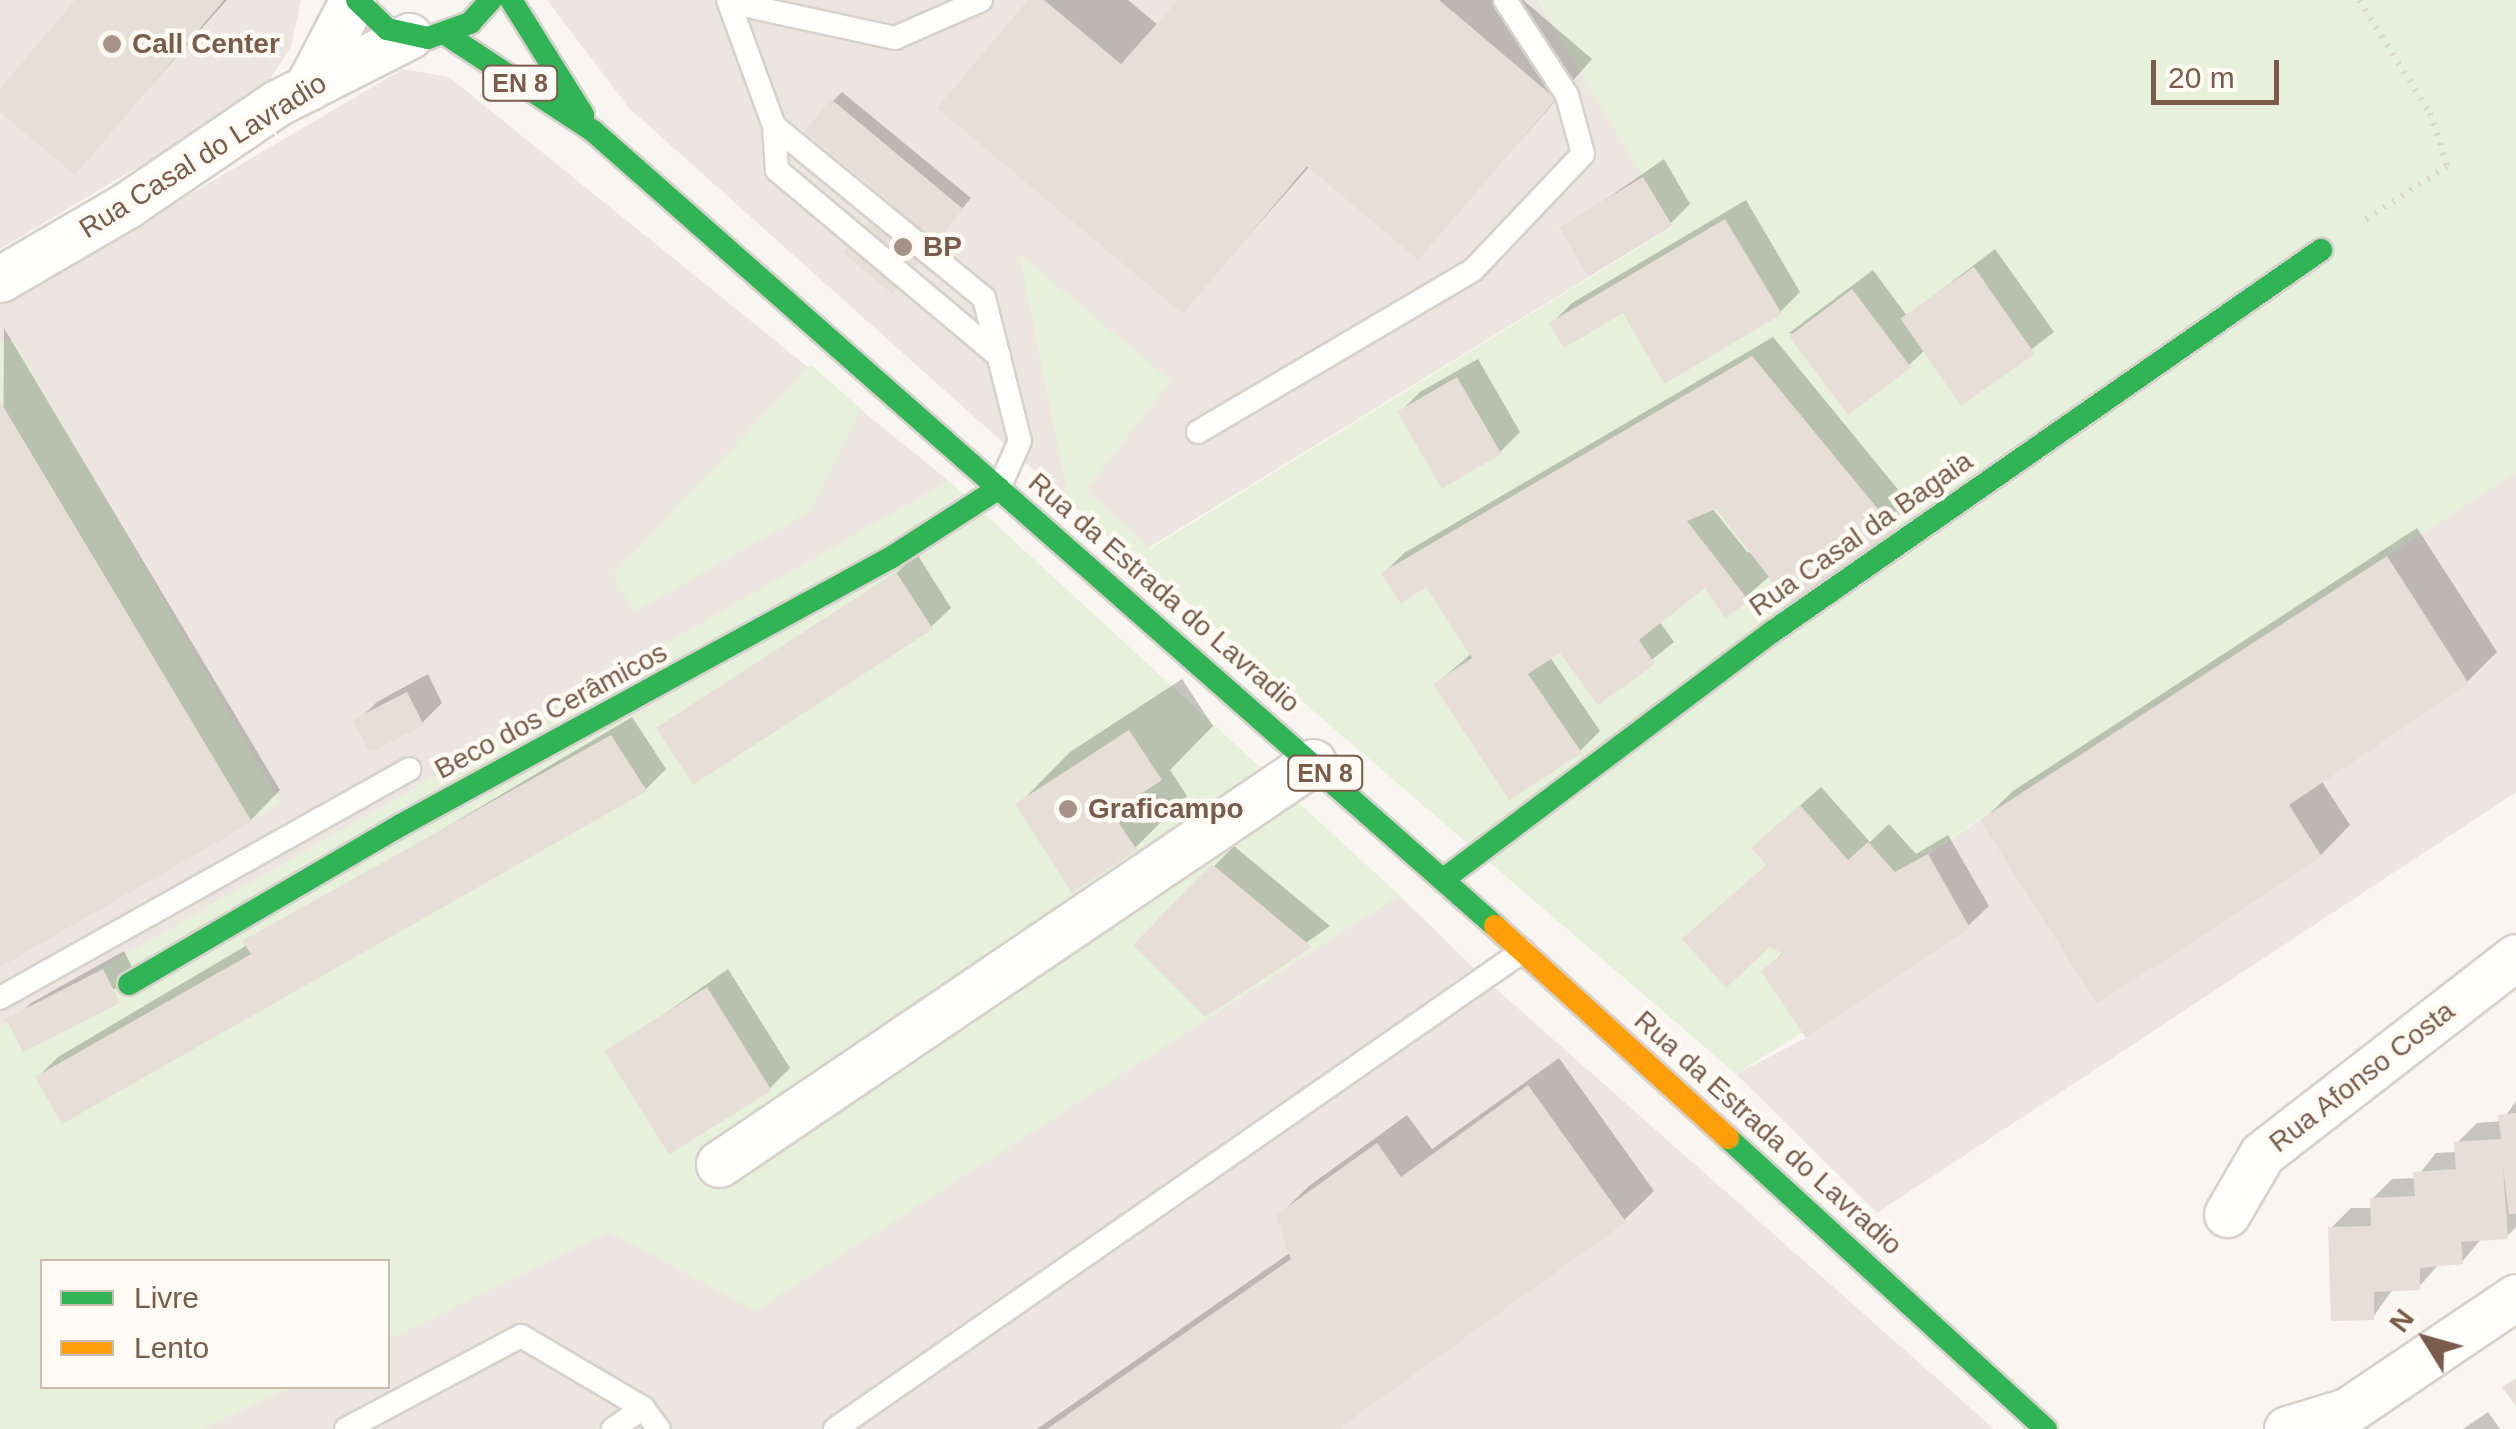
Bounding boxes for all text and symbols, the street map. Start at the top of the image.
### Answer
place label: Call Center [132,27,280,61]
marker: Call Center [101,33,123,55]
scale bar [2156,40,2284,102]
text: 20 m [2168,61,2235,94]
road number: EN 8 [480,63,560,103]
street label: Rua Casal do Lavradio [73,66,333,246]
place label: BP [923,230,962,264]
marker: BP [892,236,914,258]
street label: Rua Casal da Bagaia [1743,444,1979,624]
street label: Rua da Estrada do Lavradio [1021,466,1307,720]
street label: Beco dos Cerâmicos [429,636,673,786]
road number: EN 8 [1285,753,1365,793]
place label: Graficampo [1088,792,1244,826]
marker: Graficampo [1057,798,1079,820]
street label: Rua Afonso Costa [2262,994,2462,1160]
street label: Rua da Estrada do Lavradio [1627,1004,1909,1262]
legend [40,1259,390,1389]
text: Livre [134,1281,199,1314]
north arrow [2376,1289,2476,1389]
text: N [2383,1303,2420,1338]
text: Lento [134,1331,209,1364]

